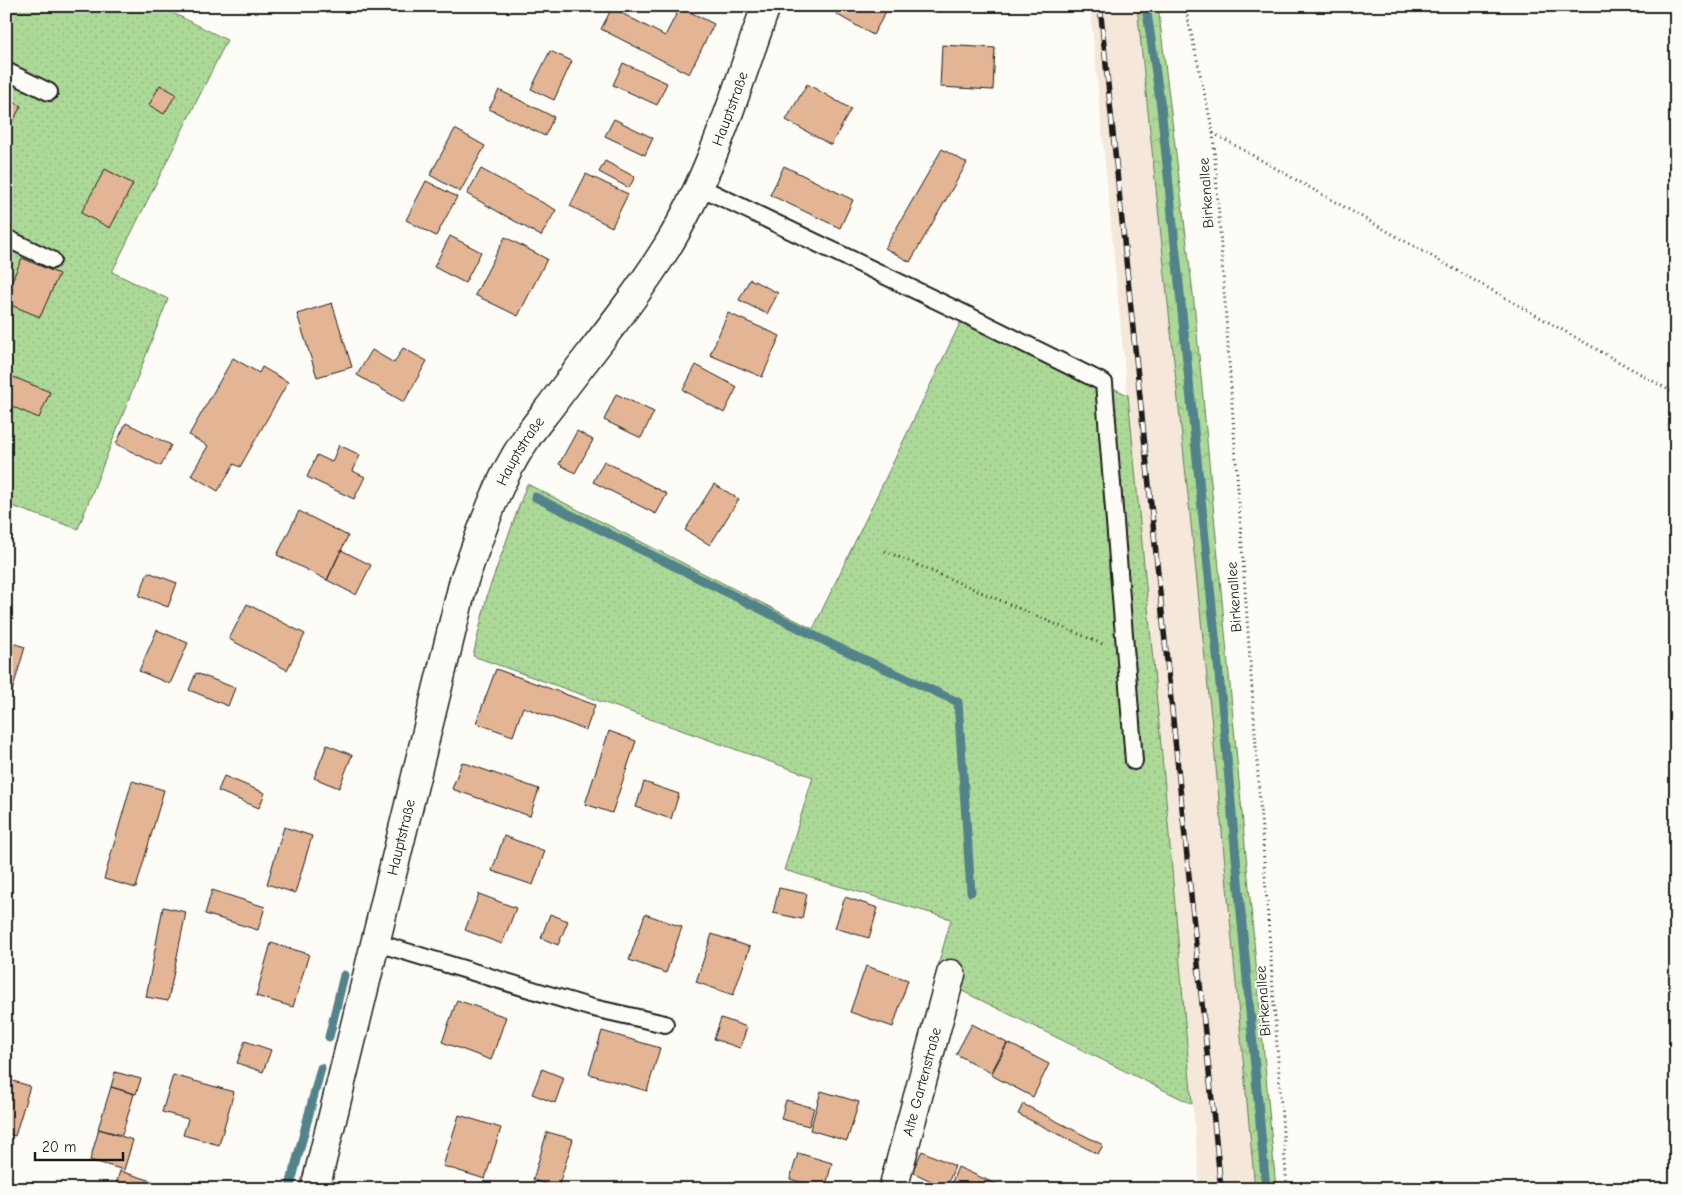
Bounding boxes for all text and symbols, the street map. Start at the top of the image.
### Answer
street label: Hauptstraße [708,69,752,148]
street label: Birkenallee [1195,157,1217,229]
street label: Hauptstraße [492,412,548,488]
street label: Birkenallee [1223,561,1245,633]
street label: Hauptstraße [383,797,419,877]
street label: Birkenallee [1252,965,1274,1037]
street label: Alte Gartenstraße [899,1025,945,1138]
scale bar [35,1130,122,1162]
text: 20 m [42,1138,76,1156]

